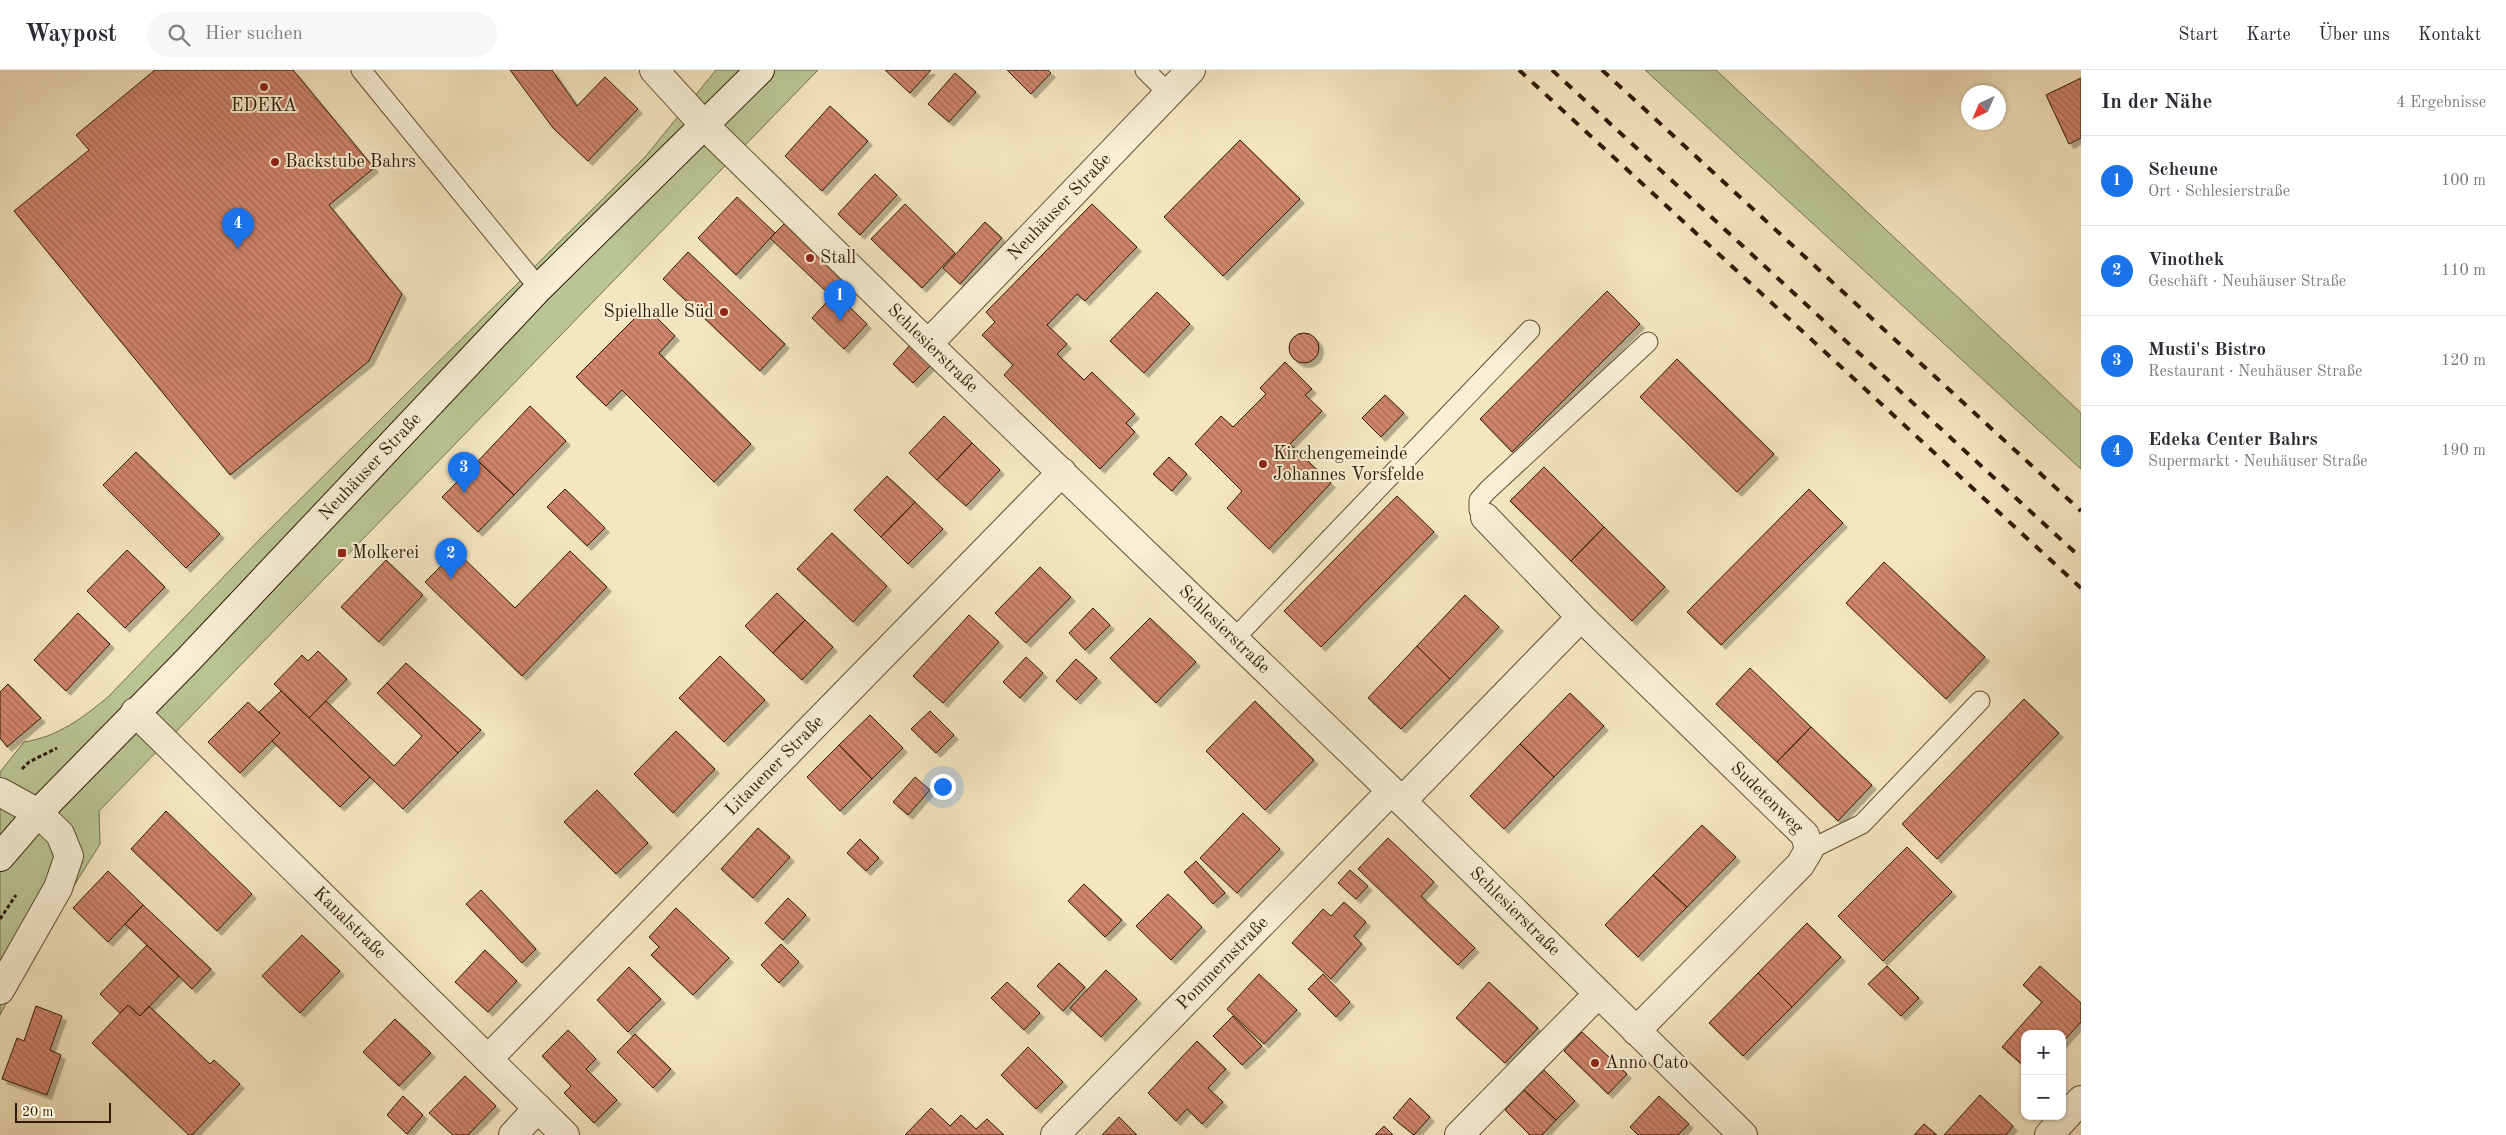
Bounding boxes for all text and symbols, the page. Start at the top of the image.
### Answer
search box [147,12,497,57]
icon: search [165,21,193,49]
text: Waypost [25,23,117,47]
text: Hier suchen [205,25,303,44]
text: Start [2178,26,2218,44]
text: Karte [2246,26,2291,44]
text: Über uns [2319,26,2390,44]
text: Kontakt [2418,26,2481,44]
marker: EDEKA [258,81,270,93]
north arrow [1961,85,2006,130]
text: In der Nähe [2101,92,2212,113]
text: 4 Ergebnisse [2396,95,2486,111]
place label: EDEKA [231,97,297,115]
street label: Neuhäuser Straße [1005,150,1115,264]
place label: Backstube Bahrs [285,153,416,171]
marker: Backstube Bahrs [269,156,281,168]
text: Scheune [2148,161,2218,180]
text: 1 [2112,173,2122,189]
text: 100 m [2441,173,2486,189]
text: Ort · Schlesierstraße [2148,184,2290,200]
pin: 4 [222,208,254,249]
place label: Stall [820,249,856,267]
text: Vinothek [2148,251,2224,270]
marker: Stall [804,252,816,264]
text: 2 [2112,263,2122,279]
text: 110 m [2441,263,2486,279]
text: Geschäft · Neuhäuser Straße [2148,274,2346,290]
pin: 1 [824,280,856,321]
street label: Schlesierstraße [884,301,982,396]
place label: Spielhalle Süd [604,303,714,321]
marker: Spielhalle Süd [718,306,730,318]
text: Musti's Bistro [2148,341,2266,360]
text: 3 [2112,353,2122,369]
text: 120 m [2441,353,2486,369]
text: Restaurant · Neuhäuser Straße [2148,364,2362,380]
street label: Neuhäuser Straße [316,410,425,524]
text: Edeka Center Bahrs [2148,431,2318,450]
text: 4 [2112,443,2122,459]
text: 190 m [2441,443,2486,459]
place label: Kirchengemeinde Johannes Vorsfelde [1273,445,1424,484]
pin: 3 [448,452,480,493]
text: Supermarkt · Neuhäuser Straße [2148,454,2368,470]
marker: Kirchengemeinde Johannes Vorsfelde [1257,458,1269,470]
pin: 2 [435,538,467,579]
place label: Molkerei [352,544,419,562]
marker: Molkerei [336,547,348,559]
street label: Schlesierstraße [1175,582,1273,677]
street label: Litauener Straße [722,712,827,819]
street label: Sudetenweg [1727,759,1807,837]
your location [930,774,956,800]
street label: Schlesierstraße [1466,864,1563,959]
street label: Kanalstraße [310,884,389,963]
street label: Pommernstraße [1173,913,1272,1013]
map controls [2021,1030,2066,1120]
button: + [2021,1030,2066,1075]
place label: Anno Cato [1605,1054,1688,1072]
marker: Anno Cato [1589,1057,1601,1069]
button: − [2021,1075,2066,1120]
scale bar [15,1100,111,1123]
text: 20 m [22,1105,53,1119]

